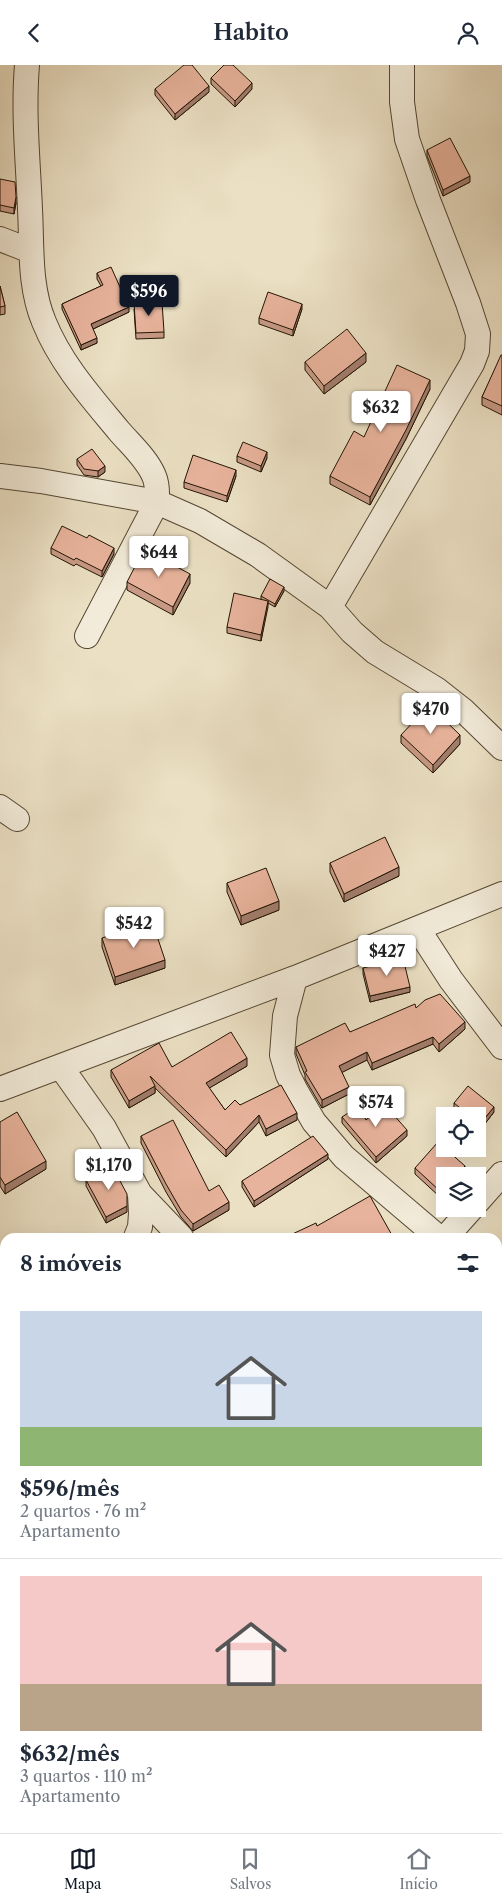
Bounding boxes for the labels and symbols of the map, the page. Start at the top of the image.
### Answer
pin: $596 [119,275,179,317]
pin: $632 [351,391,411,433]
pin: $644 [129,535,189,578]
pin: $470 [401,693,461,735]
pin: $542 [104,907,164,949]
pin: $427 [357,935,417,977]
pin: $574 [346,1085,406,1128]
pin: $1,170 [68,1149,150,1191]

